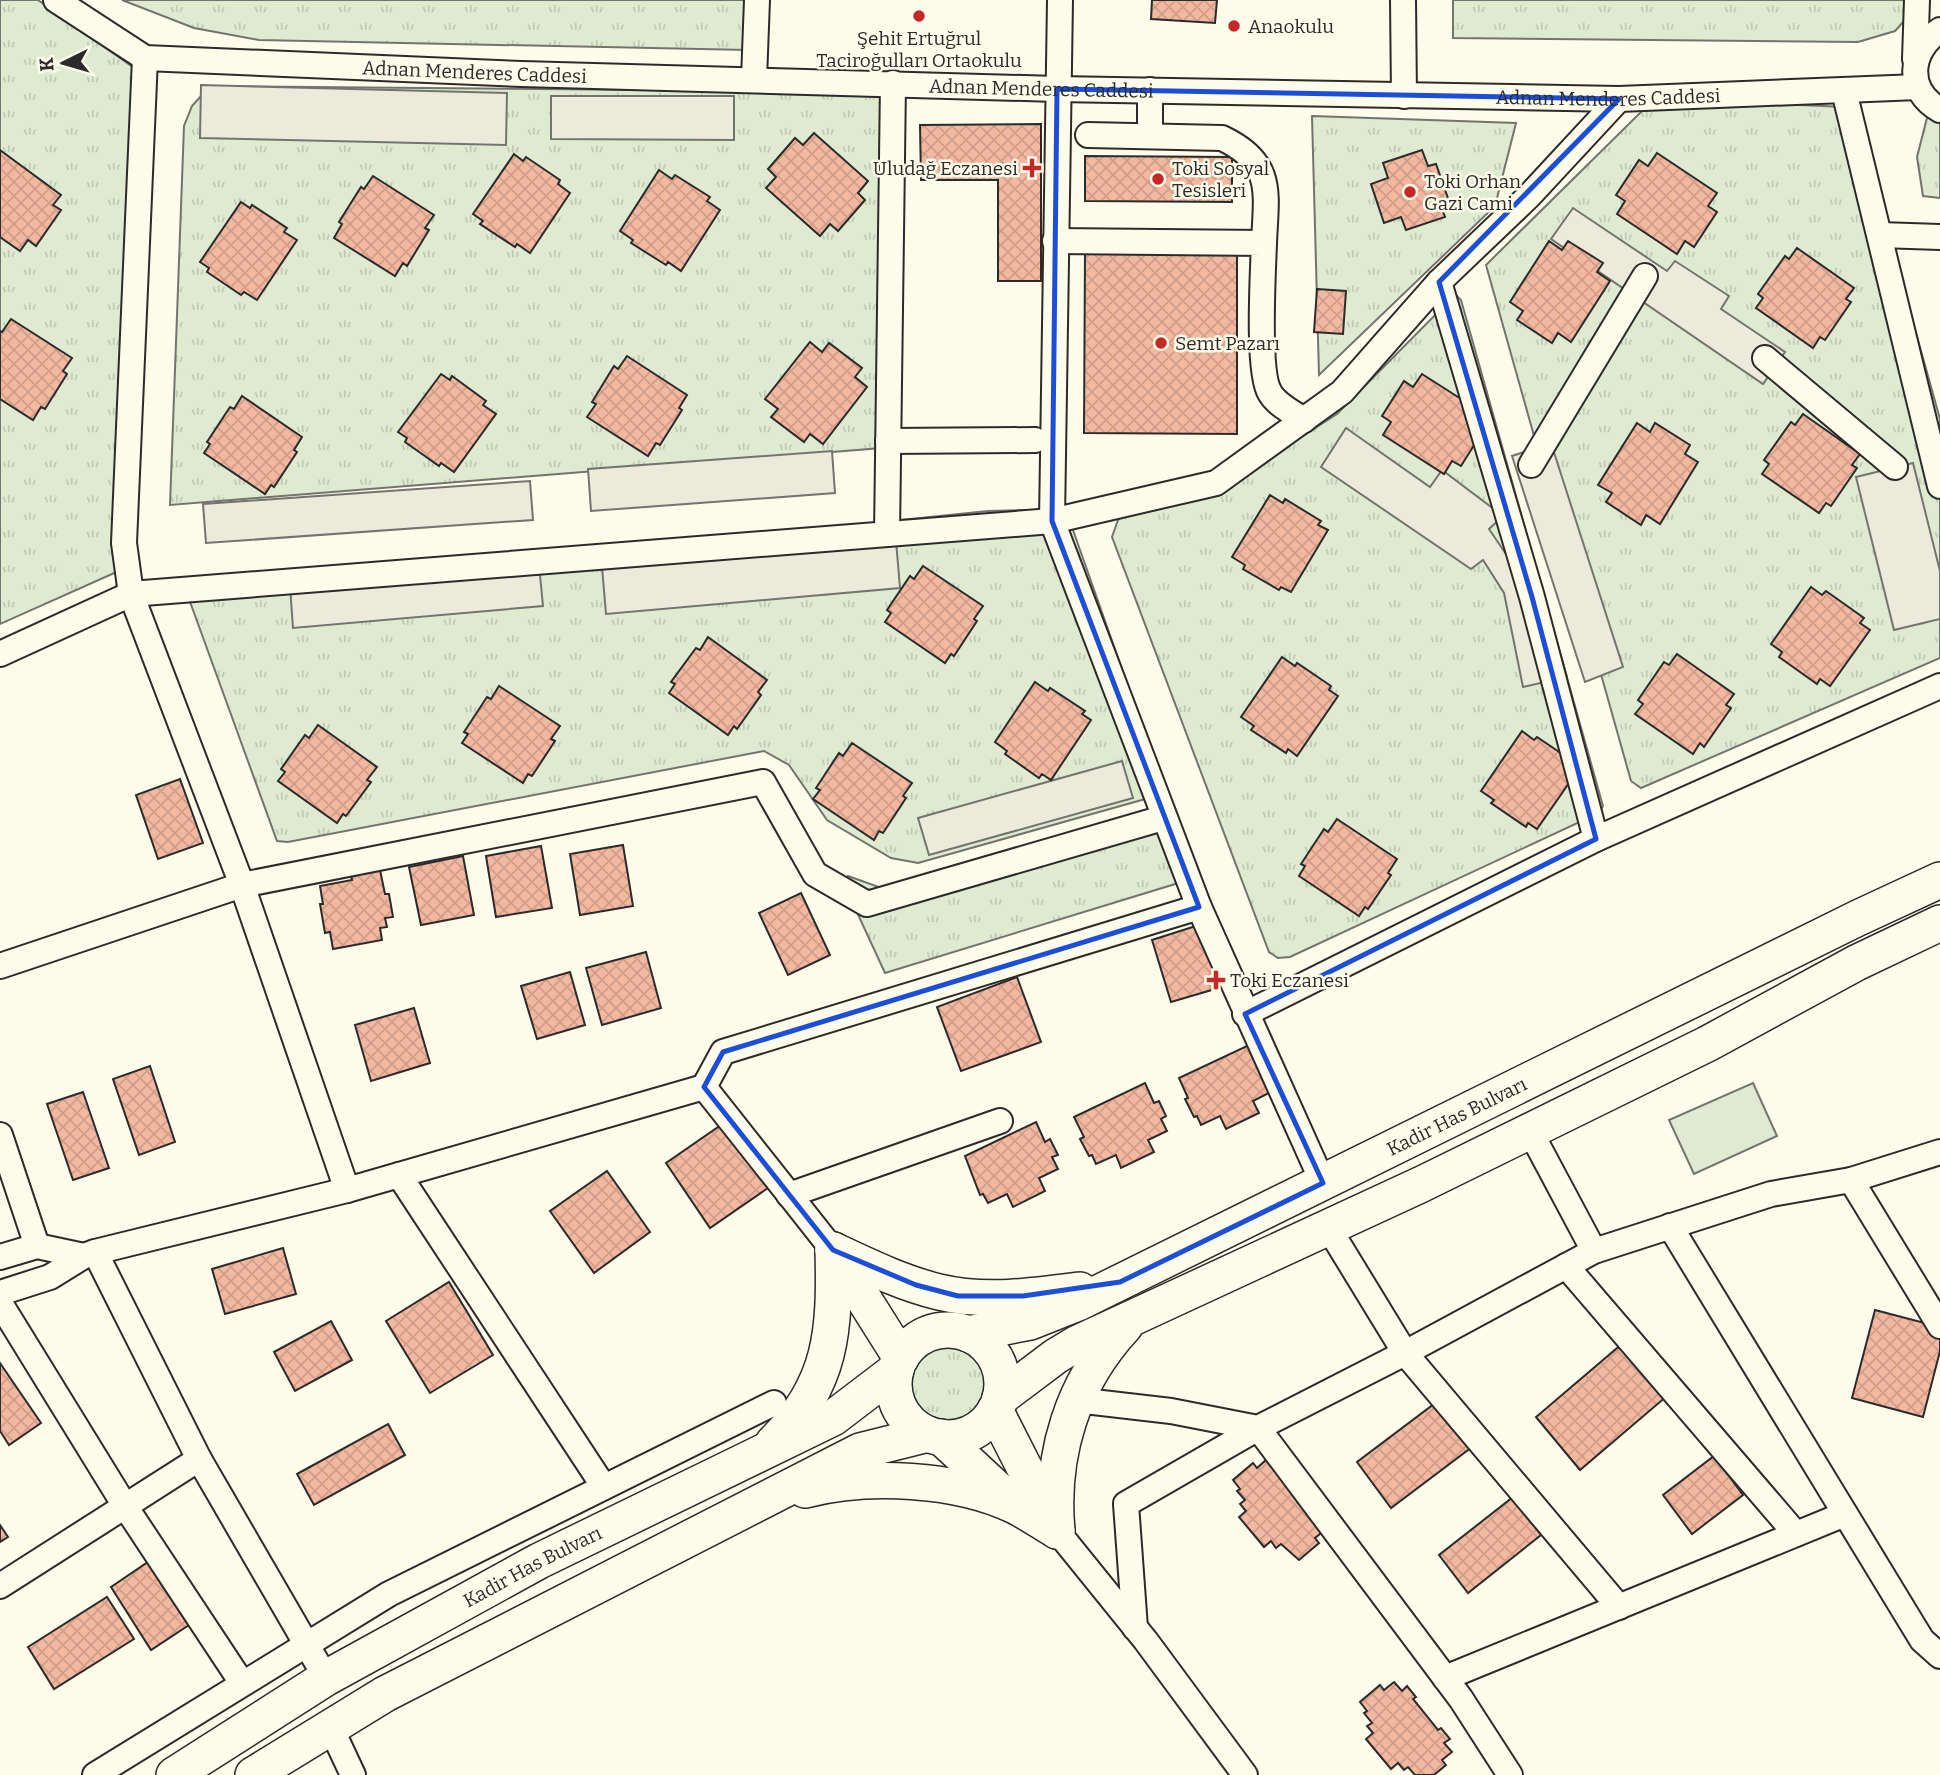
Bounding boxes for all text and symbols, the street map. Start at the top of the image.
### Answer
marker: Şehit Ertuğrul Taciroğulları Ortaokulu [911,8,927,24]
place label: Anaokulu [1248,15,1334,38]
marker: Anaokulu [1226,18,1242,34]
place label: Şehit Ertuğrul Taciroğulları Ortaokulu [816,27,1022,72]
north arrow [28,28,98,98]
text: K [34,56,59,72]
street label: Adnan Menderes Caddesi [362,56,587,88]
street label: Adnan Menderes Caddesi [929,74,1154,103]
street label: Adnan Menderes Caddesi [1496,84,1721,111]
place label: Uludağ Eczanesi [873,157,1018,180]
place label: Toki Sosyal Tesisleri [1172,157,1269,202]
marker: Uludağ Eczanesi [1024,160,1040,176]
place label: Toki Orhan Gazi Cami [1424,170,1521,215]
marker: Toki Sosyal Tesisleri [1150,171,1166,187]
marker: Toki Orhan Gazi Cami [1402,184,1418,200]
place label: Semt Pazarı [1175,332,1280,355]
marker: Semt Pazarı [1153,335,1169,351]
place label: Toki Eczanesi [1230,969,1349,992]
marker: Toki Eczanesi [1208,972,1224,988]
street label: Kadir Has Bulvarı [1383,1072,1531,1161]
street label: Kadir Has Bulvarı [459,1521,606,1612]

